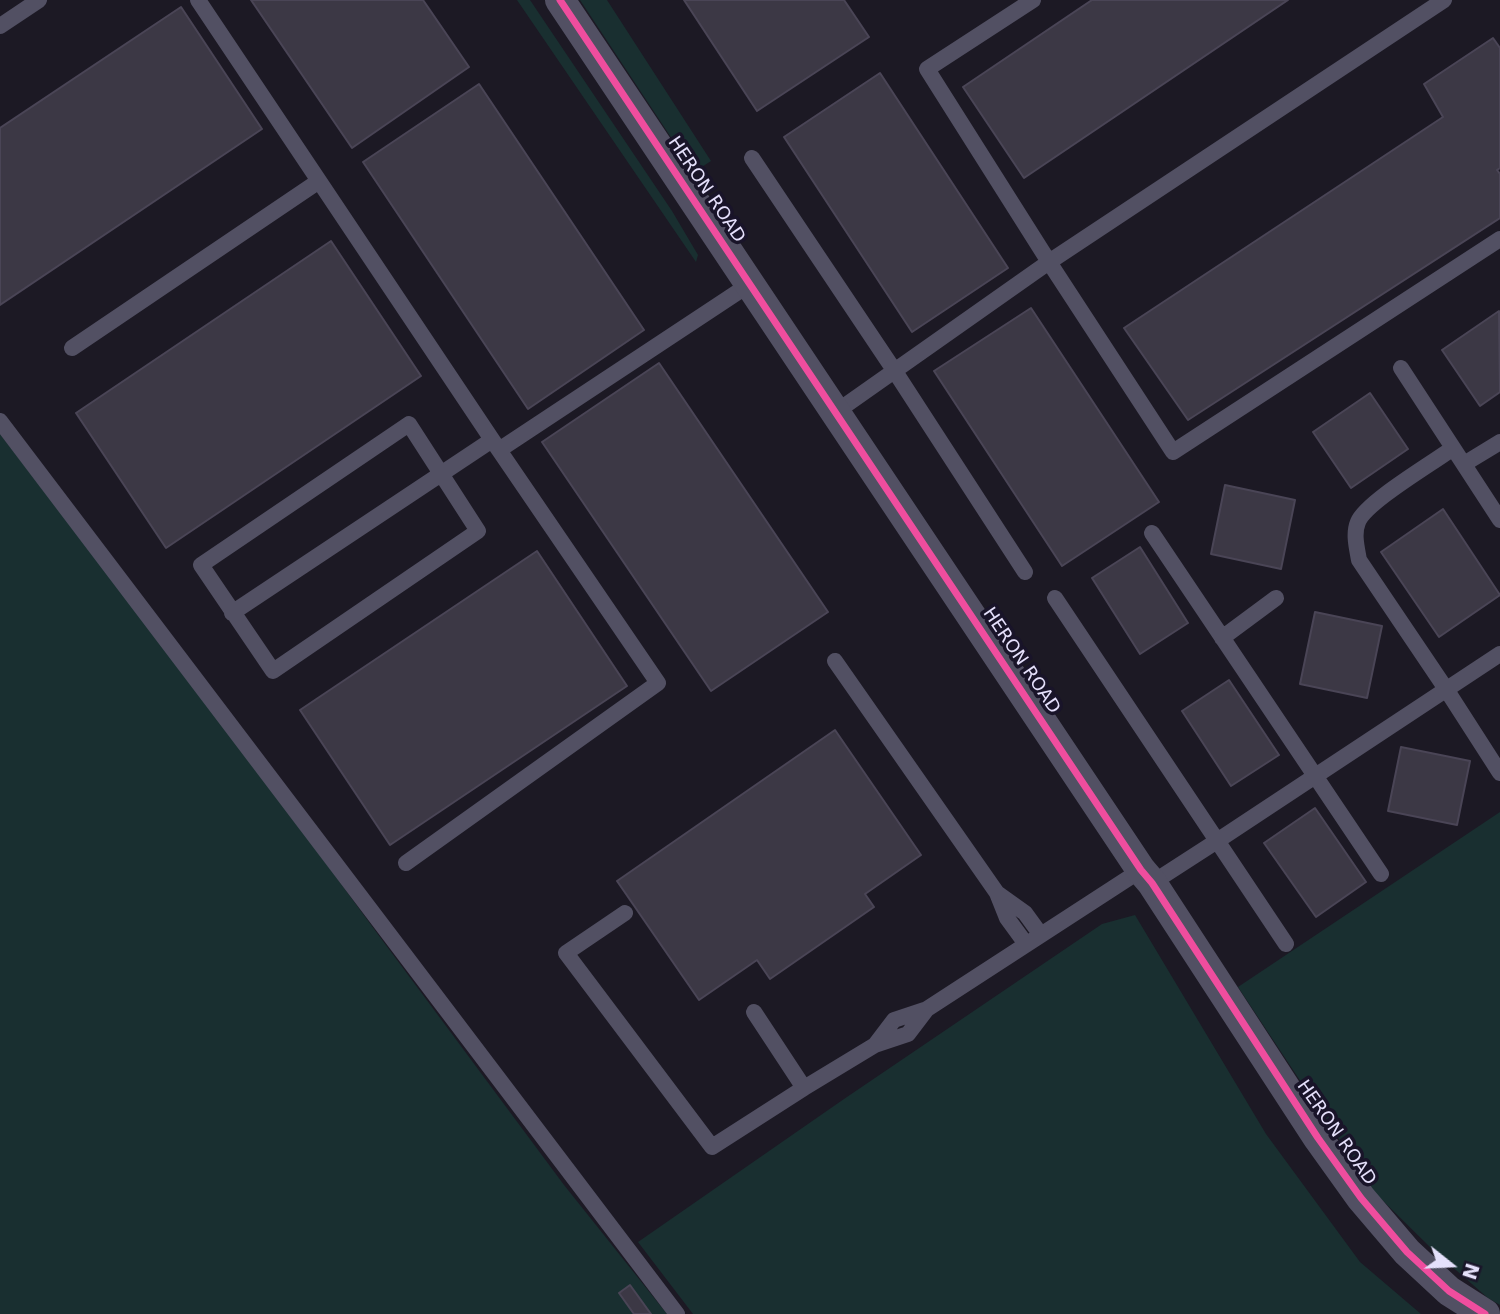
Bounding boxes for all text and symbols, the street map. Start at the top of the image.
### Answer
street label: HERON ROAD [663,133,749,247]
street label: HERON ROAD [978,604,1064,718]
street label: HERON ROAD [1292,1076,1380,1190]
north arrow [1416,1230,1486,1300]
text: N [1458,1261,1484,1282]

